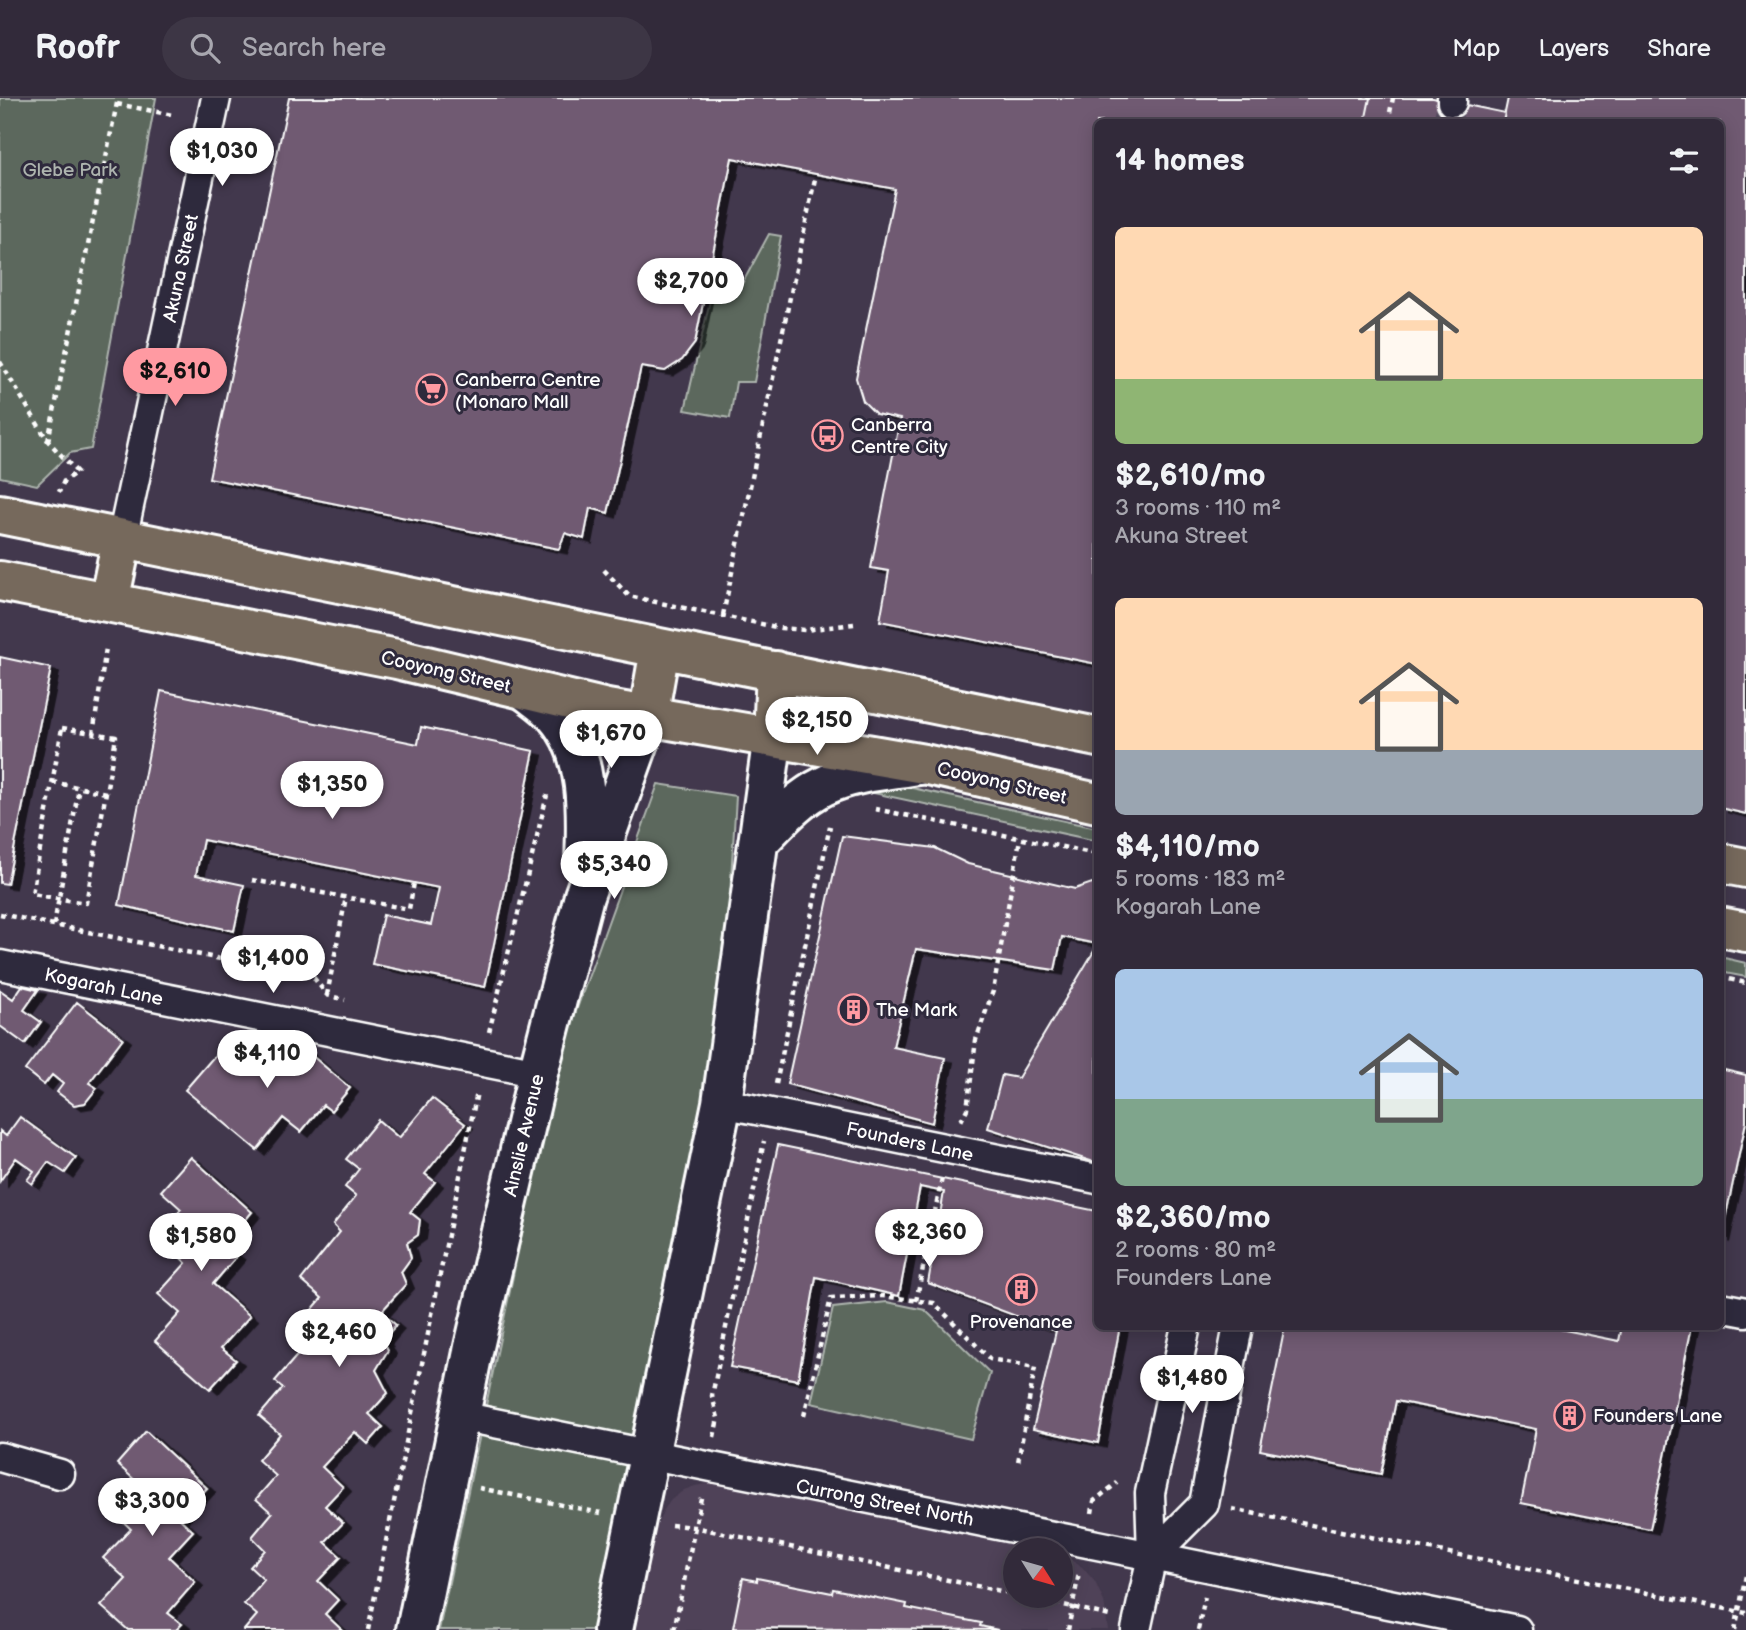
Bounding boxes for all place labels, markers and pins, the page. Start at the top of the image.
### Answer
pin: $1,030 [165,129,279,188]
pin: $2,700 [634,258,748,318]
pin: $2,610 [118,348,232,408]
place label: Canberra Centre (Monaro Mall [455,369,600,414]
supermarket icon: Canberra Centre (Monaro Mall [415,373,449,407]
place label: Canberra Centre City [851,414,948,459]
bus stop icon: Canberra Centre City [811,418,845,452]
pin: $2,150 [760,698,874,757]
pin: $1,670 [554,710,668,770]
pin: $1,350 [275,762,389,821]
pin: $5,340 [557,842,671,901]
pin: $1,400 [216,936,330,995]
building icon: The Mark [836,992,870,1026]
place label: The Mark [876,999,958,1022]
pin: $4,110 [210,1030,324,1090]
pin: $2,360 [872,1210,986,1269]
pin: $1,580 [144,1214,258,1273]
building icon: Provenance [1004,1273,1038,1307]
pin: $2,460 [282,1310,396,1369]
place label: Provenance [970,1311,1072,1334]
pin: $1,480 [1135,1356,1249,1415]
building icon: Founders Lane [1553,1398,1587,1432]
place label: Founders Lane [1593,1405,1722,1428]
pin: $3,300 [95,1478,209,1538]

